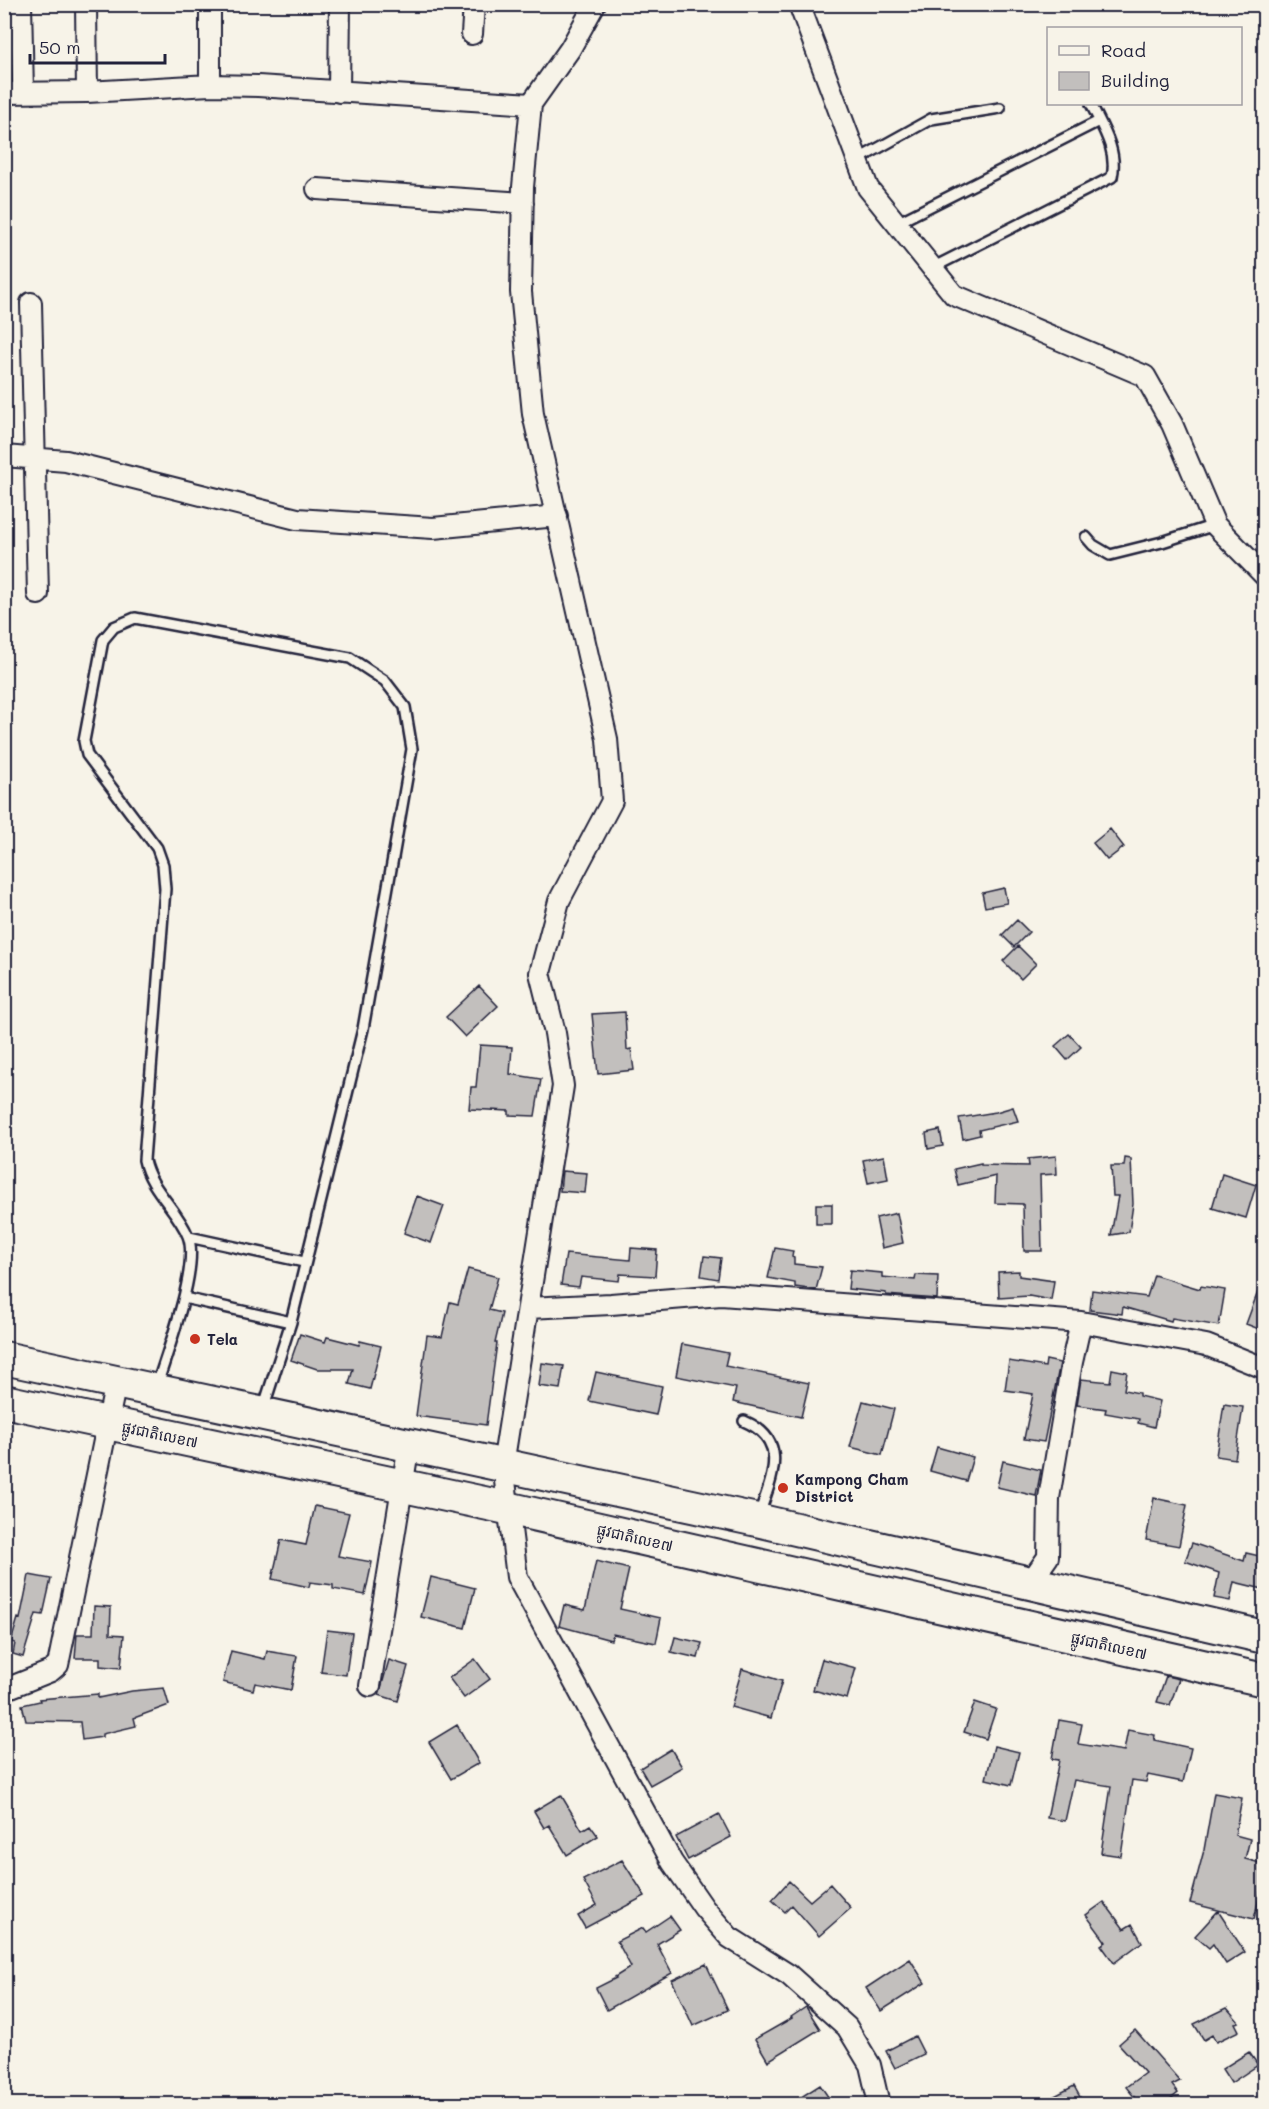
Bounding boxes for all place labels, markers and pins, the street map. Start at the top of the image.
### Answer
place label: Tela [207,1329,238,1349]
marker: Tela [188,1332,202,1346]
place label: Kampong Cham District [795,1469,909,1506]
marker: Kampong Cham District [776,1481,790,1495]

